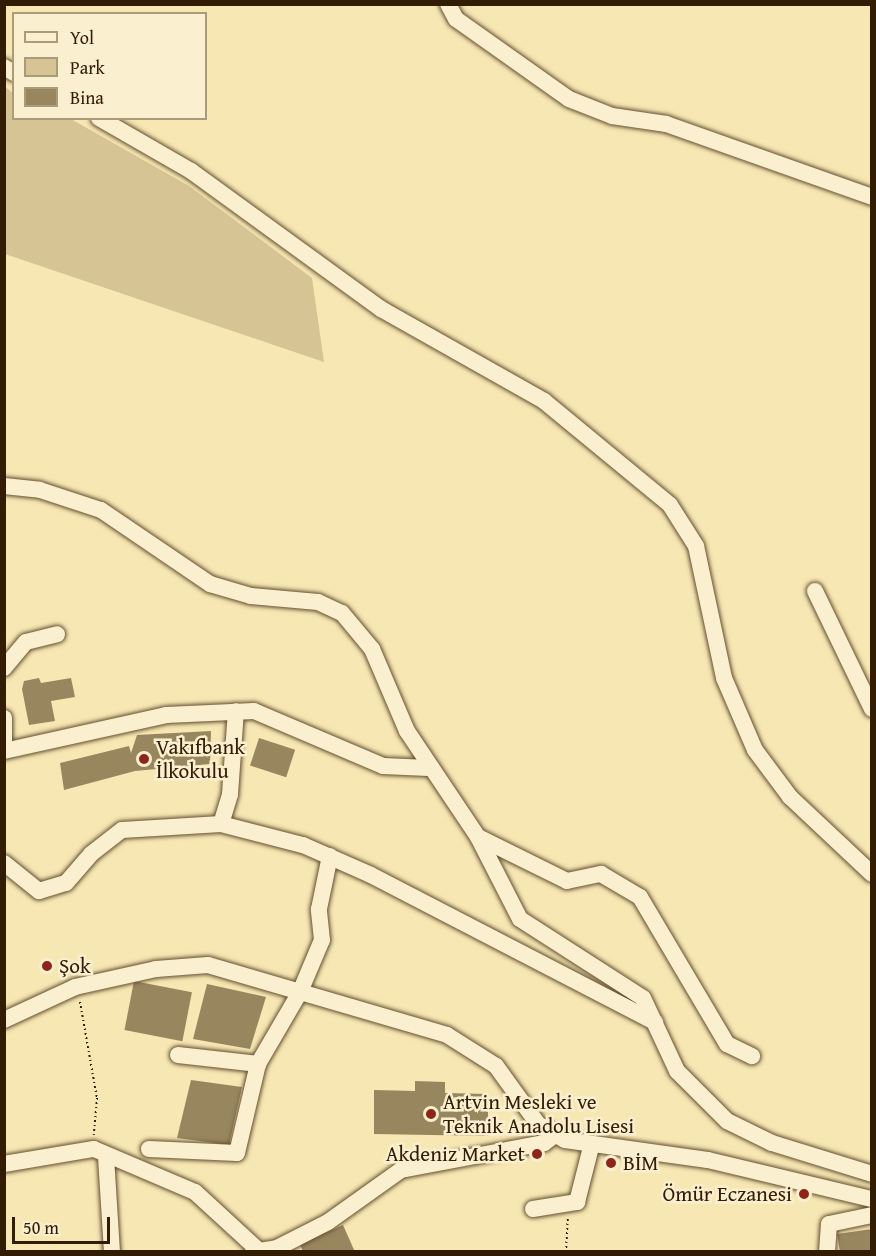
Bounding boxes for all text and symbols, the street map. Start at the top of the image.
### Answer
legend [12,12,207,120]
text: Yol [70,24,94,51]
text: Park [70,54,105,81]
text: Bina [70,84,104,111]
place label: Vakıfbank İlkokulu [156,734,245,784]
marker: Vakıfbank İlkokulu [137,752,151,766]
place label: Şok [59,953,91,979]
marker: Şok [40,959,54,973]
place label: Artvin Mesleki ve Teknik Anadolu Lisesi [443,1089,634,1139]
marker: Artvin Mesleki ve Teknik Anadolu Lisesi [424,1107,438,1121]
place label: Akdeniz Market [386,1141,525,1167]
marker: Akdeniz Market [530,1147,544,1161]
place label: BİM [623,1150,659,1176]
marker: BİM [604,1156,618,1170]
place label: Ömür Eczanesi [663,1181,792,1207]
marker: Ömür Eczanesi [797,1187,811,1201]
scale bar [15,1205,112,1243]
text: 50 m [23,1214,59,1241]

